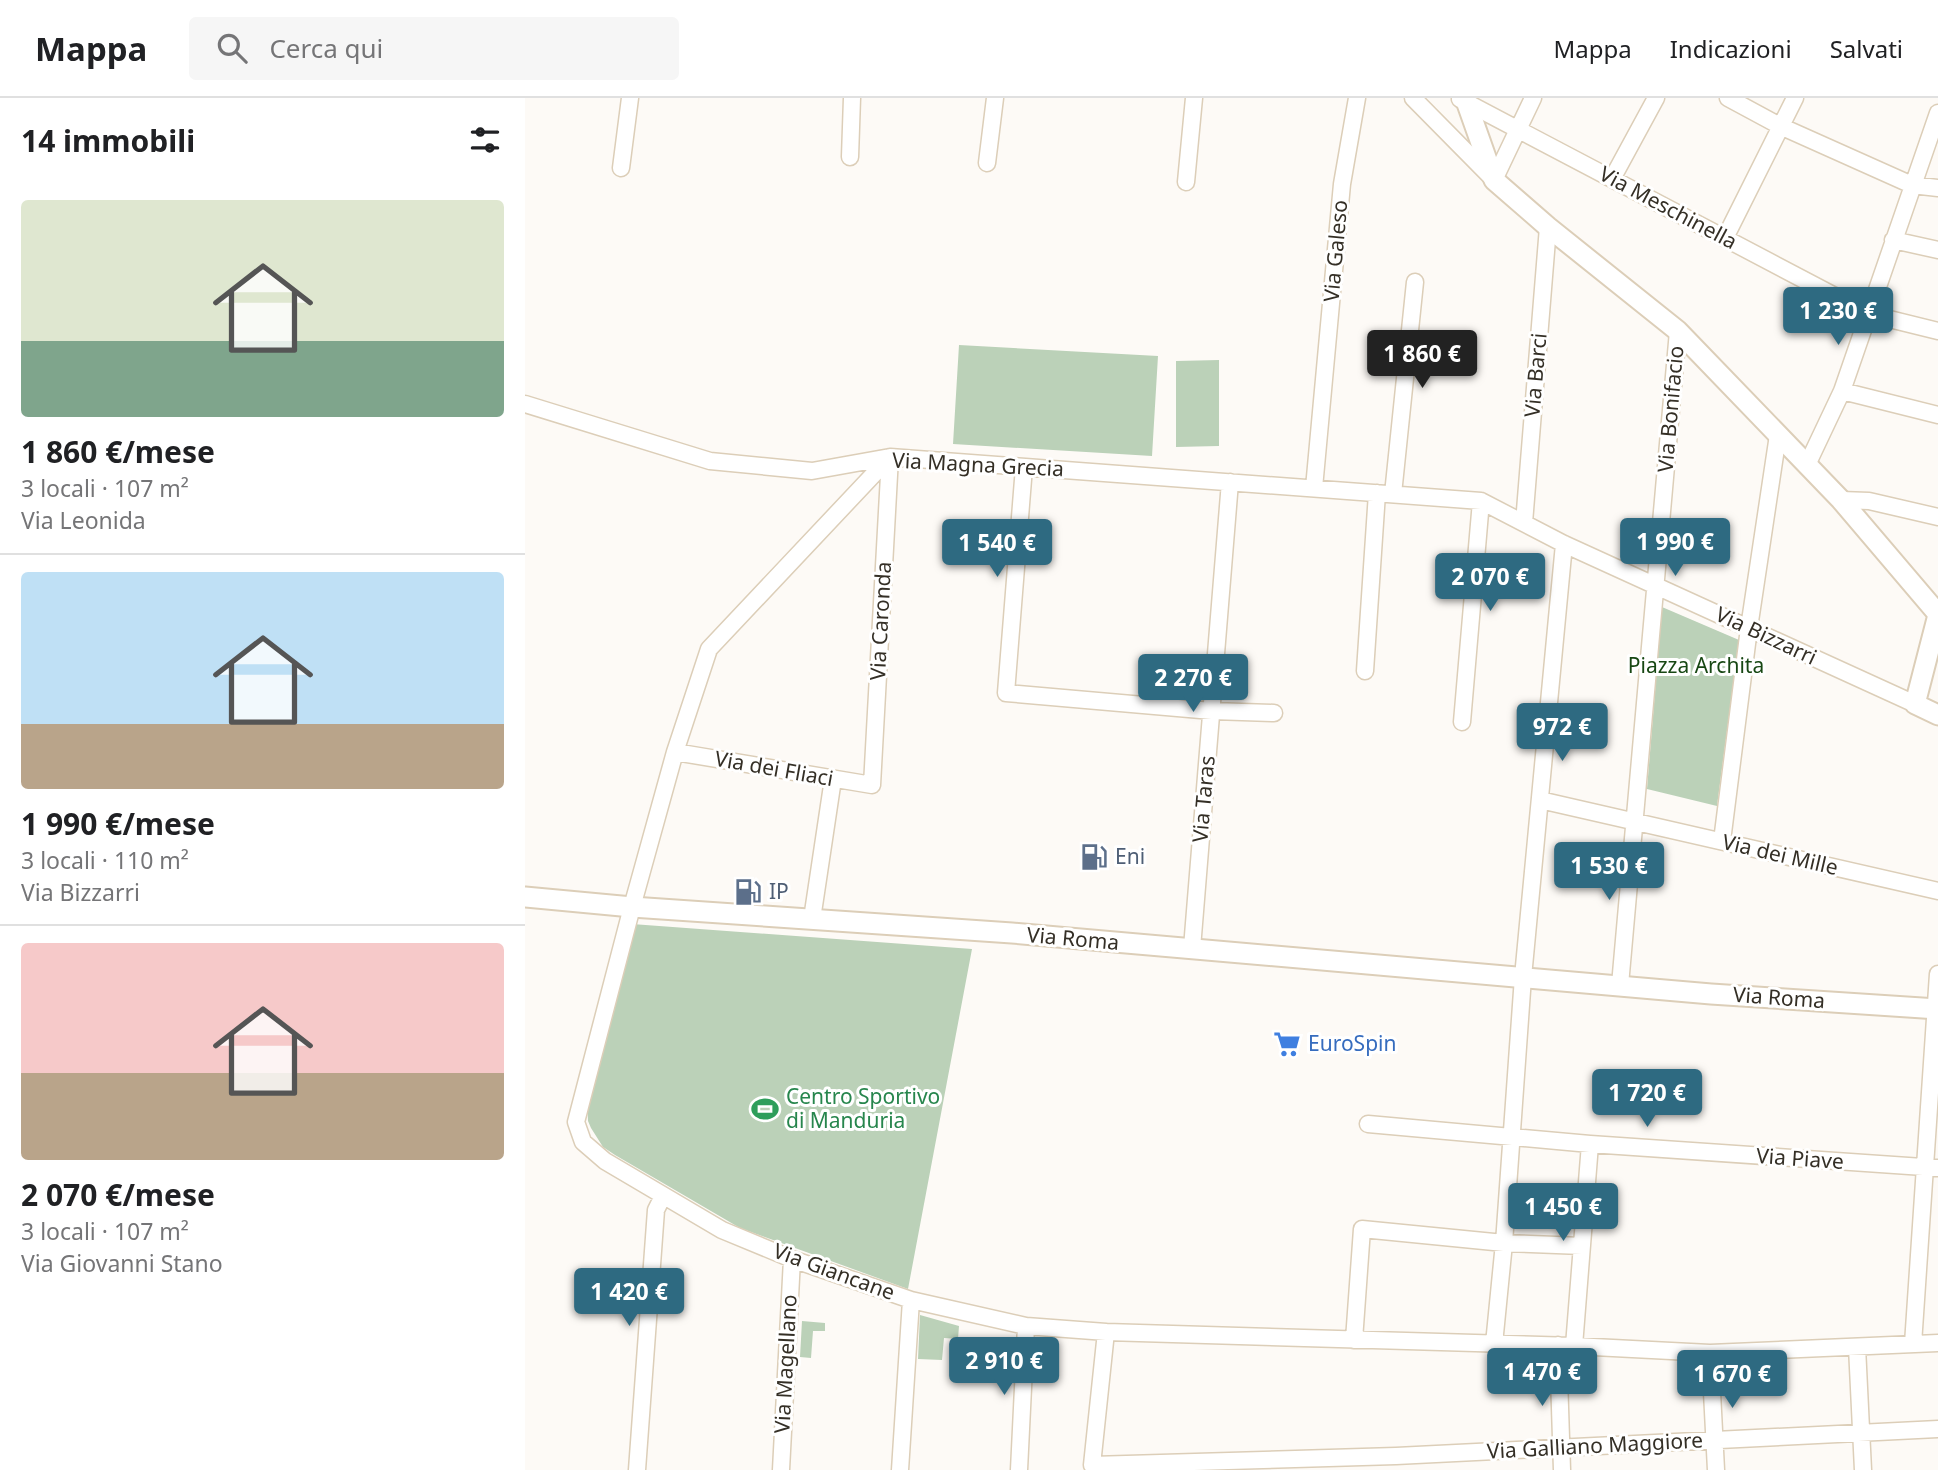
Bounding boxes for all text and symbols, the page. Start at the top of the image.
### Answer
search box [189,17,679,80]
text: Mappa [35,26,147,71]
icon: search [213,29,251,67]
text: Cerca qui [269,30,383,66]
text: Mappa [1554,32,1632,65]
text: Indicazioni [1670,32,1792,65]
text: Salvati [1830,32,1903,65]
text: 14 immobili [21,120,195,161]
icon: filters [466,121,504,159]
street label: Via Meschinella [1595,159,1742,255]
street label: Via Galeso [1317,199,1353,303]
icon: home [200,245,326,371]
pin: 1 230 € [1773,288,1903,347]
text: 1 230 € [1799,294,1877,326]
pin: 1 860 € [1357,330,1487,390]
street label: Via Barci [1517,332,1553,418]
text: 1 860 € [1383,337,1461,369]
street label: Via Bonifacio [1651,344,1689,474]
text: 1 860 €/mese [21,431,215,472]
street label: Via Magna Grecia [891,446,1065,482]
text: 3 locali · 107 m² [21,472,189,504]
text: Via Leonida [21,504,146,536]
pin: 1 990 € [1610,518,1740,578]
pin: 1 540 € [932,519,1062,579]
text: 1 990 € [1636,525,1714,557]
text: 1 540 € [958,526,1036,558]
pin: 2 070 € [1425,554,1555,613]
text: 2 070 € [1451,560,1529,592]
street label: Via Caronda [863,561,897,681]
street label: Via Bizzarri [1711,599,1822,671]
icon: home [200,617,326,743]
park label: Piazza Archita [1628,651,1764,679]
pin: 2 270 € [1128,654,1258,714]
text: 2 270 € [1154,661,1232,693]
pin: 972 € [1513,704,1611,763]
text: 972 € [1533,710,1591,742]
street label: Via dei Fliaci [713,744,836,792]
street label: Via Taras [1185,754,1221,844]
text: 1 990 €/mese [21,803,215,844]
street label: Via dei Mille [1720,827,1841,881]
fuel station icon: Eni [1079,842,1109,872]
place label: Eni [1115,842,1145,870]
pin: 1 530 € [1544,842,1674,902]
text: 3 locali · 110 m² [21,844,189,876]
text: 1 530 € [1570,849,1648,881]
text: Via Bizzarri [21,876,140,908]
fuel station icon: IP [733,877,763,907]
place label: IP [769,877,789,905]
street label: Via Roma [1026,920,1120,956]
street label: Via Roma [1732,980,1826,1014]
icon: home [200,988,326,1114]
supermarket icon: EuroSpin [1272,1029,1302,1059]
place label: EuroSpin [1308,1029,1396,1057]
pin: 1 720 € [1582,1070,1712,1129]
text: 1 720 € [1608,1076,1686,1108]
place label: Centro Sportivo di Manduria [786,1082,940,1134]
sports icon: Centro Sportivo di Manduria [750,1094,780,1124]
street label: Via Piave [1755,1141,1845,1175]
text: 2 070 €/mese [21,1174,215,1215]
pin: 1 450 € [1498,1184,1628,1243]
text: 1 450 € [1524,1190,1602,1222]
text: 3 locali · 107 m² [21,1215,189,1247]
street label: Via Giancane [770,1236,899,1306]
text: Via Giovanni Stano [21,1247,223,1279]
pin: 1 420 € [564,1268,694,1328]
text: 1 420 € [590,1275,668,1307]
street label: Via Magellano [767,1294,803,1434]
pin: 2 910 € [939,1338,1069,1397]
text: 2 910 € [965,1344,1043,1376]
pin: 1 470 € [1477,1348,1607,1408]
pin: 1 670 € [1667,1350,1797,1410]
text: 1 470 € [1503,1355,1581,1387]
text: 1 670 € [1693,1357,1771,1389]
street label: Via Galliano Maggiore [1486,1425,1704,1465]

